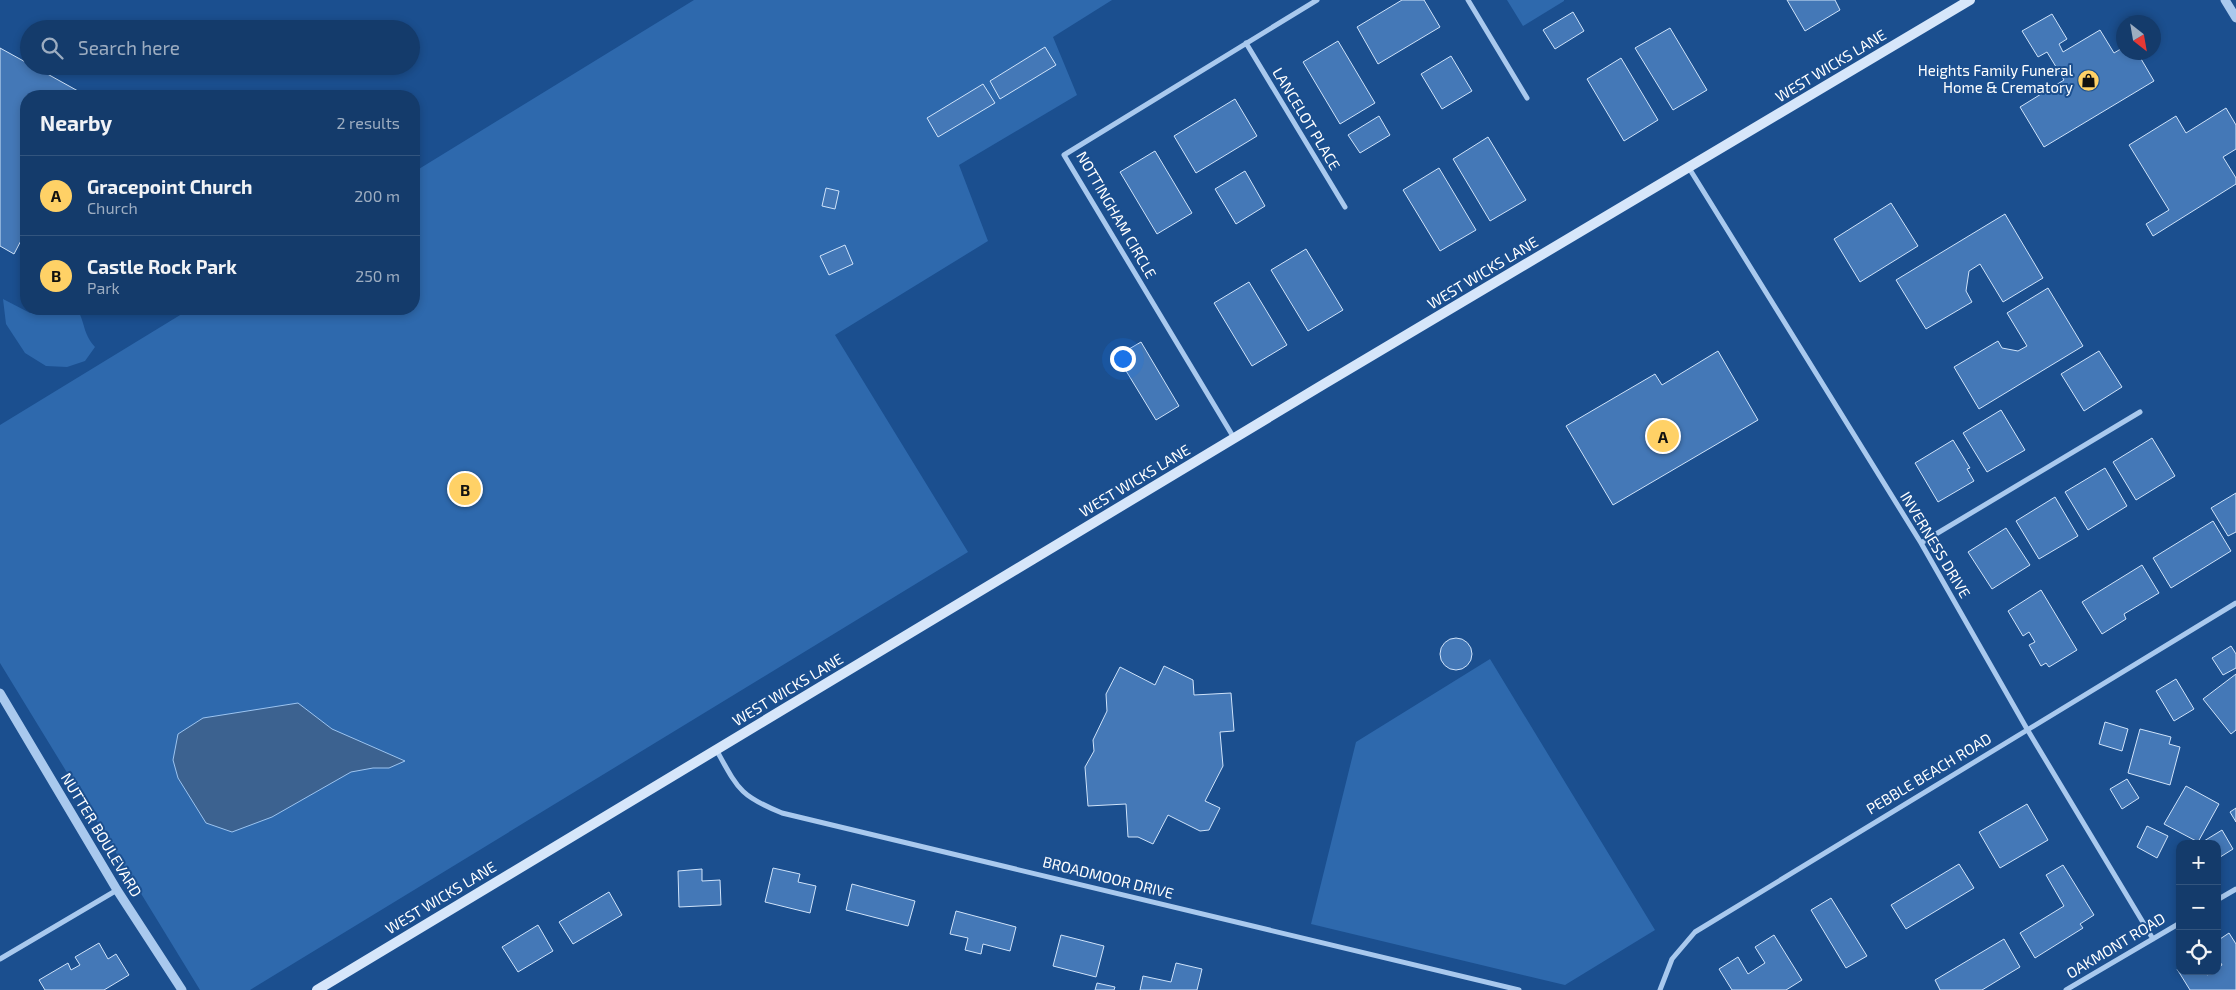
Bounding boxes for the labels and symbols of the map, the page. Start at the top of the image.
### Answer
north arrow [2116,15,2161,60]
street label: WEST WICKS LANE [1772,25,1889,105]
place label: Heights Family Funeral Home & Crematory [1918,61,2074,96]
street label: LANCELOT PLACE [1269,64,1345,173]
shop icon: Heights Family Funeral Home & Crematory [2077,68,2101,92]
street label: NOTTINGHAM CIRCLE [1073,148,1161,281]
street label: WEST WICKS LANE [1424,232,1541,312]
your location [1110,346,1136,372]
pin: A [1647,417,1679,455]
street label: WEST WICKS LANE [1076,440,1193,520]
pin: B [449,470,481,508]
street label: INVERNESS DRIVE [1897,488,1975,601]
street label: WEST WICKS LANE [729,649,846,729]
street label: PEBBLE BEACH ROAD [1863,729,1994,818]
street label: NUTTER BOULEVARD [58,769,146,900]
street label: BROADMOOR DRIVE [1041,852,1176,902]
street label: WEST WICKS LANE [382,857,499,937]
street label: OAKMONT ROAD [2063,909,2168,982]

